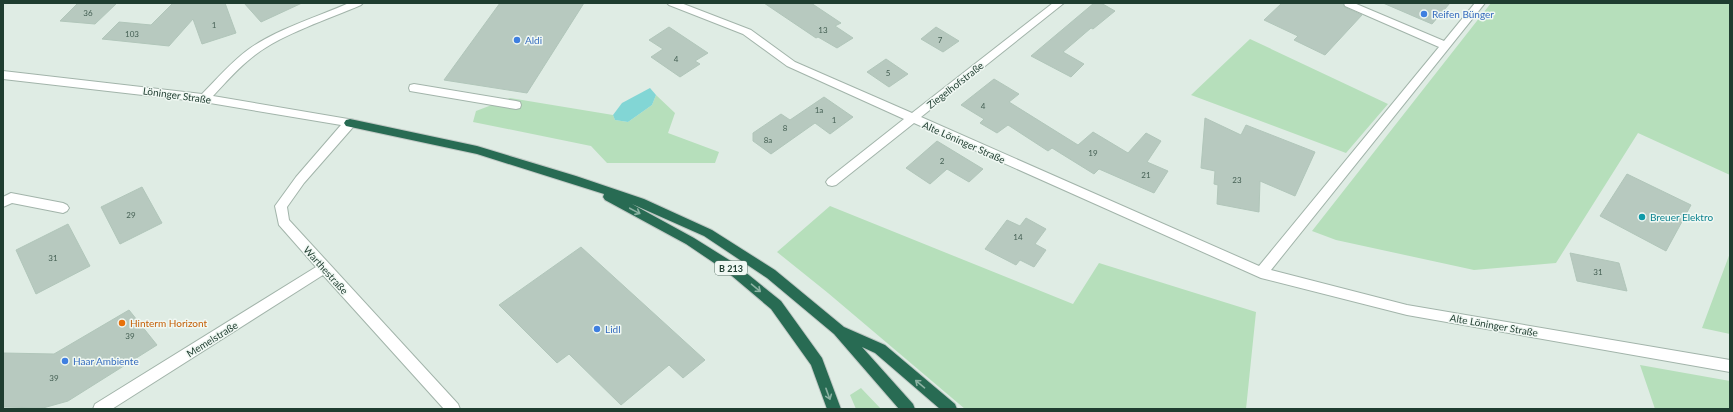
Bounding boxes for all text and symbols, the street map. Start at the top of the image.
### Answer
house number: 36 [83,8,93,18]
place label: Reifen Bünger [1432,8,1494,20]
marker: Reifen Bünger [1419,9,1429,19]
house number: 1 [212,20,217,30]
house number: 13 [818,25,828,35]
house number: 103 [125,29,139,39]
place label: Aldi [525,34,542,46]
marker: Aldi [512,35,522,45]
house number: 7 [938,35,943,45]
house number: 4 [674,54,679,64]
street label: Ziegelhofstraße [924,59,986,111]
house number: 5 [886,68,891,78]
street label: Löninger Straße [142,84,212,106]
house number: 4 [981,101,986,111]
house number: 1a [815,105,823,115]
house number: 1 [832,115,837,125]
street label: Alte Löninger Straße [921,118,1007,166]
house number: 8 [783,123,788,133]
house number: 8a [764,135,772,145]
house number: 19 [1088,148,1098,158]
house number: 2 [940,156,945,166]
house number: 21 [1141,170,1151,180]
house number: 23 [1232,175,1242,185]
one-way arrow [629,208,641,215]
house number: 29 [126,210,136,220]
place label: Breuer Elektro [1650,211,1713,223]
marker: Breuer Elektro [1637,212,1647,222]
house number: 14 [1013,232,1023,242]
street label: Warthestraße [301,244,351,296]
house number: 31 [48,253,58,263]
road number: B 213 [715,261,747,275]
house number: 31 [1593,267,1603,277]
one-way arrow [751,284,761,293]
street label: Alte Löninger Straße [1449,311,1539,339]
place label: Hinterm Horizont [130,317,208,329]
marker: Hinterm Horizont [117,318,127,328]
street label: Memelstraße [184,319,240,359]
place label: Lidl [605,323,621,335]
marker: Lidl [592,324,602,334]
house number: 39 [125,331,135,341]
place label: Haar Ambiente [73,355,139,367]
marker: Haar Ambiente [60,356,70,366]
house number: 39 [49,373,59,383]
one-way arrow [915,379,925,389]
one-way arrow [825,388,833,400]

